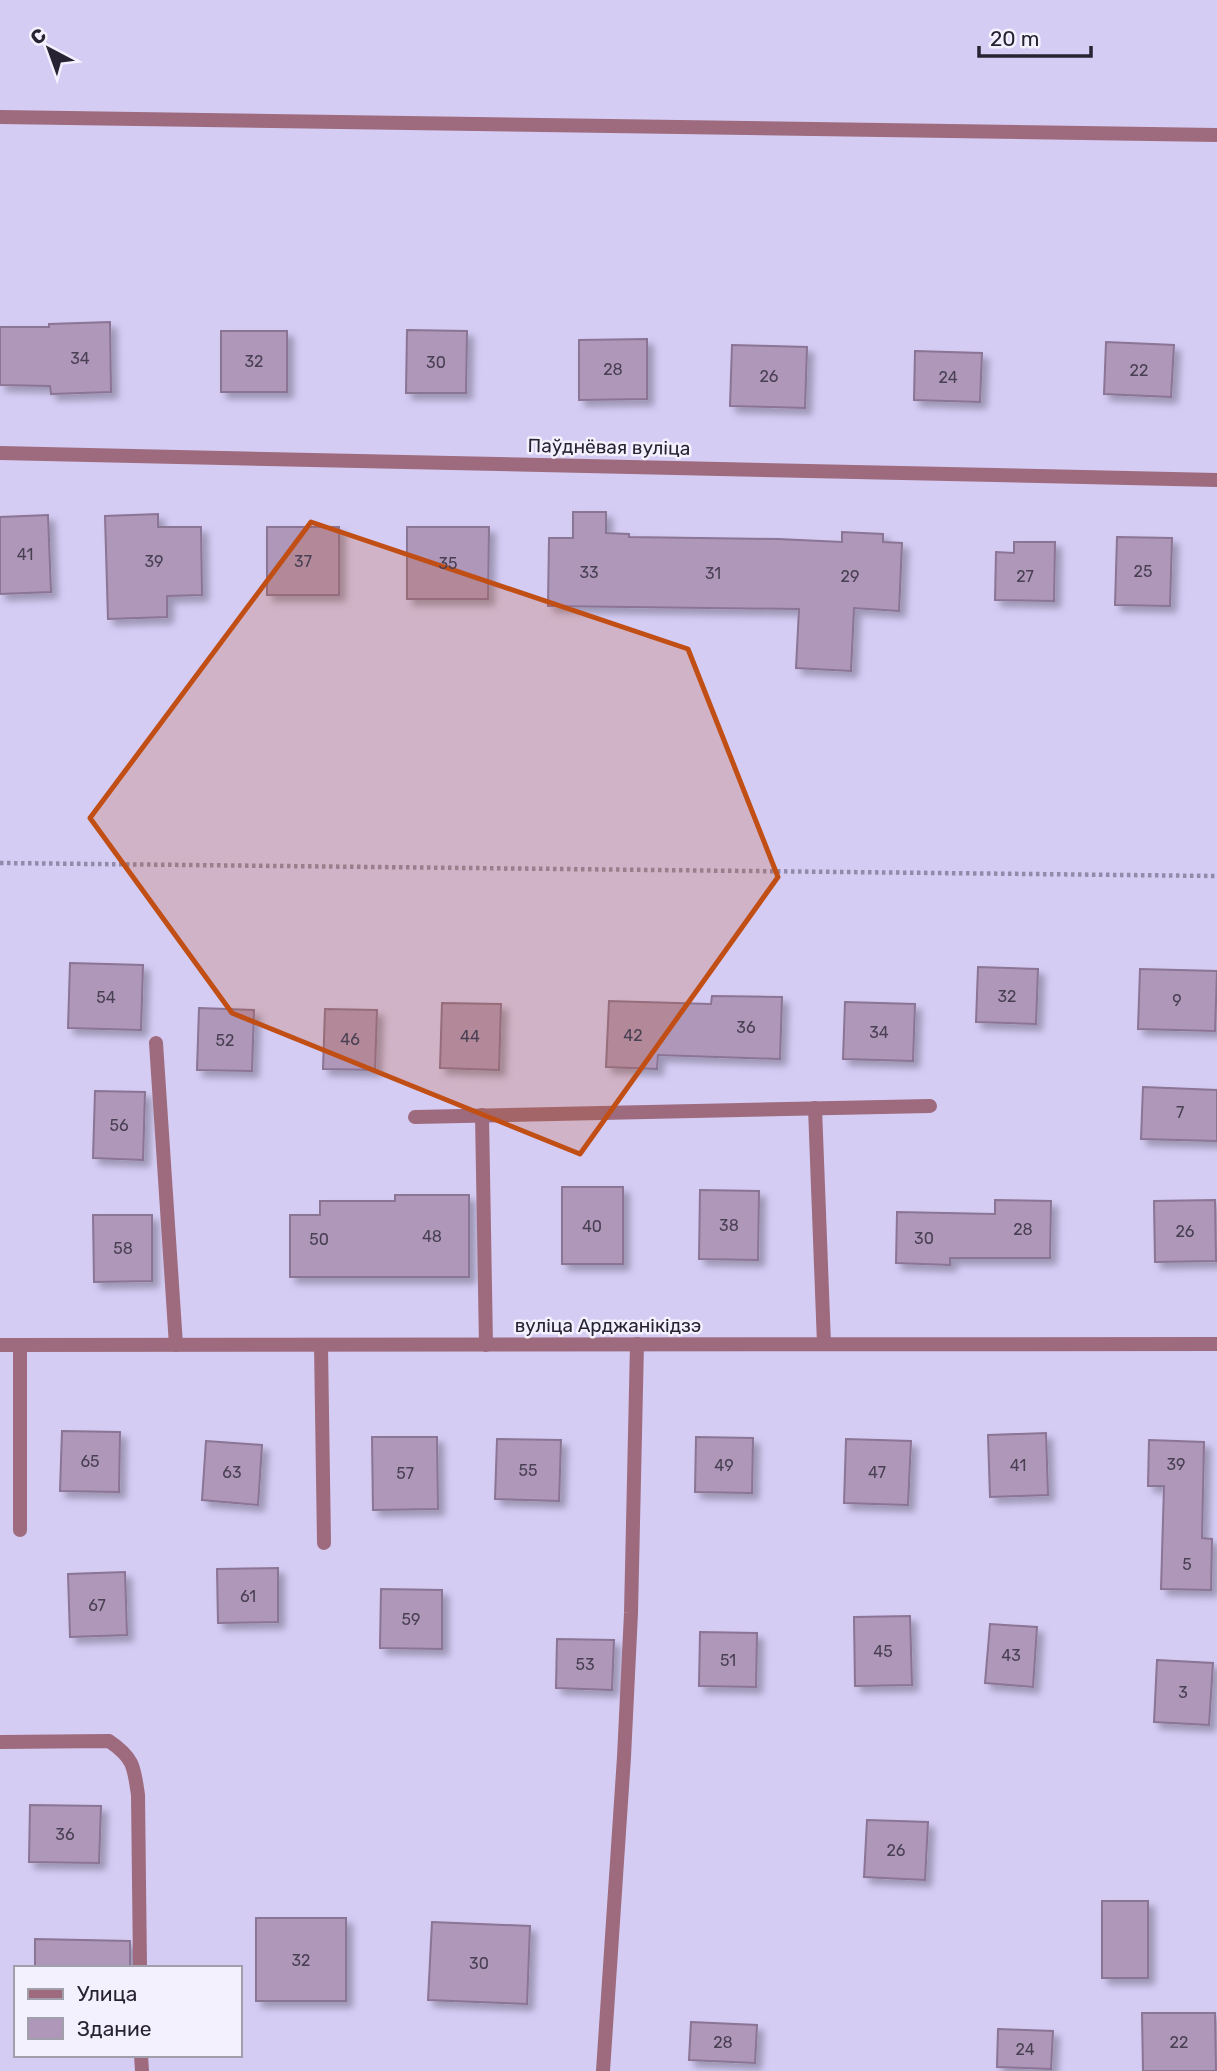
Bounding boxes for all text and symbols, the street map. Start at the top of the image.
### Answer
north arrow [14,14,84,84]
scale bar [979,14,1091,58]
text: С [26,23,51,50]
text: 20 m [990,26,1039,51]
house number: 34 [70,349,90,368]
house number: 32 [244,352,264,371]
house number: 30 [426,353,446,372]
house number: 28 [603,360,623,379]
house number: 22 [1130,361,1148,380]
house number: 26 [759,367,779,386]
house number: 24 [938,368,958,387]
street label: Паўднёвая вуліца [528,434,690,460]
house number: 41 [17,545,33,564]
house number: 39 [144,552,164,571]
house number: 37 [294,552,312,571]
house number: 35 [438,554,458,573]
house number: 25 [1134,562,1152,581]
house number: 33 [579,563,599,582]
house number: 31 [705,564,721,583]
house number: 29 [841,567,859,586]
house number: 27 [1016,567,1034,586]
house number: 32 [997,987,1017,1006]
house number: 54 [96,988,116,1007]
house number: 9 [1172,991,1182,1010]
house number: 36 [736,1018,756,1037]
house number: 34 [869,1023,889,1042]
house number: 42 [623,1026,643,1045]
house number: 44 [460,1027,480,1046]
house number: 46 [340,1030,360,1049]
house number: 52 [216,1031,234,1050]
house number: 7 [1176,1103,1184,1122]
house number: 56 [109,1116,129,1135]
house number: 38 [719,1216,739,1235]
house number: 40 [582,1217,602,1236]
house number: 28 [1013,1220,1033,1239]
house number: 26 [1175,1222,1195,1241]
house number: 48 [422,1227,442,1246]
house number: 30 [914,1229,934,1248]
house number: 50 [309,1230,329,1249]
house number: 58 [113,1239,133,1258]
street label: вуліца Арджанікідзэ [515,1314,701,1337]
house number: 65 [80,1452,100,1471]
house number: 39 [1166,1455,1186,1474]
house number: 49 [714,1456,734,1475]
house number: 41 [1010,1456,1026,1475]
house number: 55 [518,1461,538,1480]
house number: 63 [222,1463,242,1482]
house number: 47 [868,1463,886,1482]
house number: 57 [396,1464,414,1483]
house number: 5 [1182,1555,1192,1574]
house number: 61 [240,1587,256,1606]
house number: 67 [88,1596,106,1615]
house number: 59 [402,1610,421,1629]
house number: 45 [873,1642,893,1661]
house number: 43 [1001,1646,1021,1665]
house number: 51 [720,1651,736,1670]
house number: 53 [575,1655,595,1674]
house number: 3 [1178,1683,1188,1702]
house number: 36 [55,1825,75,1844]
house number: 26 [886,1841,906,1860]
house number: 32 [291,1951,311,1970]
house number: 30 [469,1954,489,1973]
legend [14,1966,242,2057]
text: Улица [77,1981,137,2006]
text: Здание [77,2016,152,2041]
house number: 28 [713,2033,733,2052]
house number: 22 [1170,2033,1188,2052]
house number: 24 [1015,2040,1035,2059]

